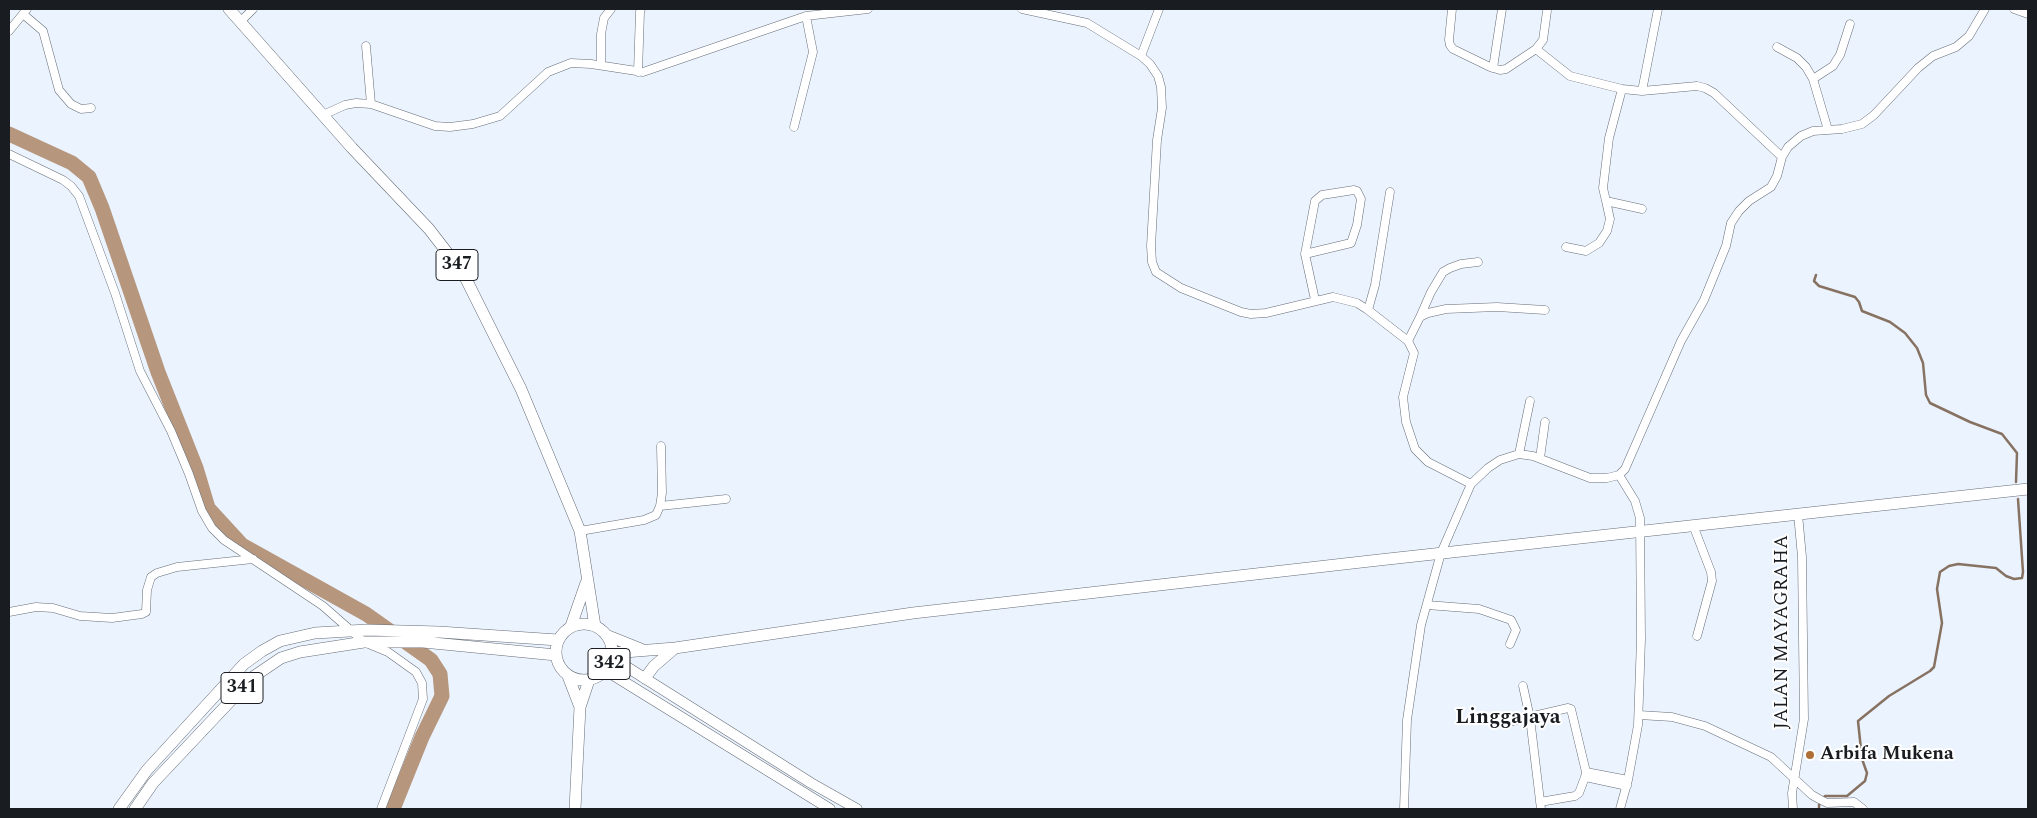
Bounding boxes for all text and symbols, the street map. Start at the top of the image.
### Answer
road number: 347 [436,250,478,280]
street label: JALAN MAYAGRAHA [1772,535,1794,729]
road number: 342 [588,649,630,680]
road number: 341 [221,672,263,704]
district label: Linggajaya [1455,706,1561,732]
place label: Arbifa Mukena [1820,744,1954,766]
marker: Arbifa Mukena [1804,749,1816,761]

